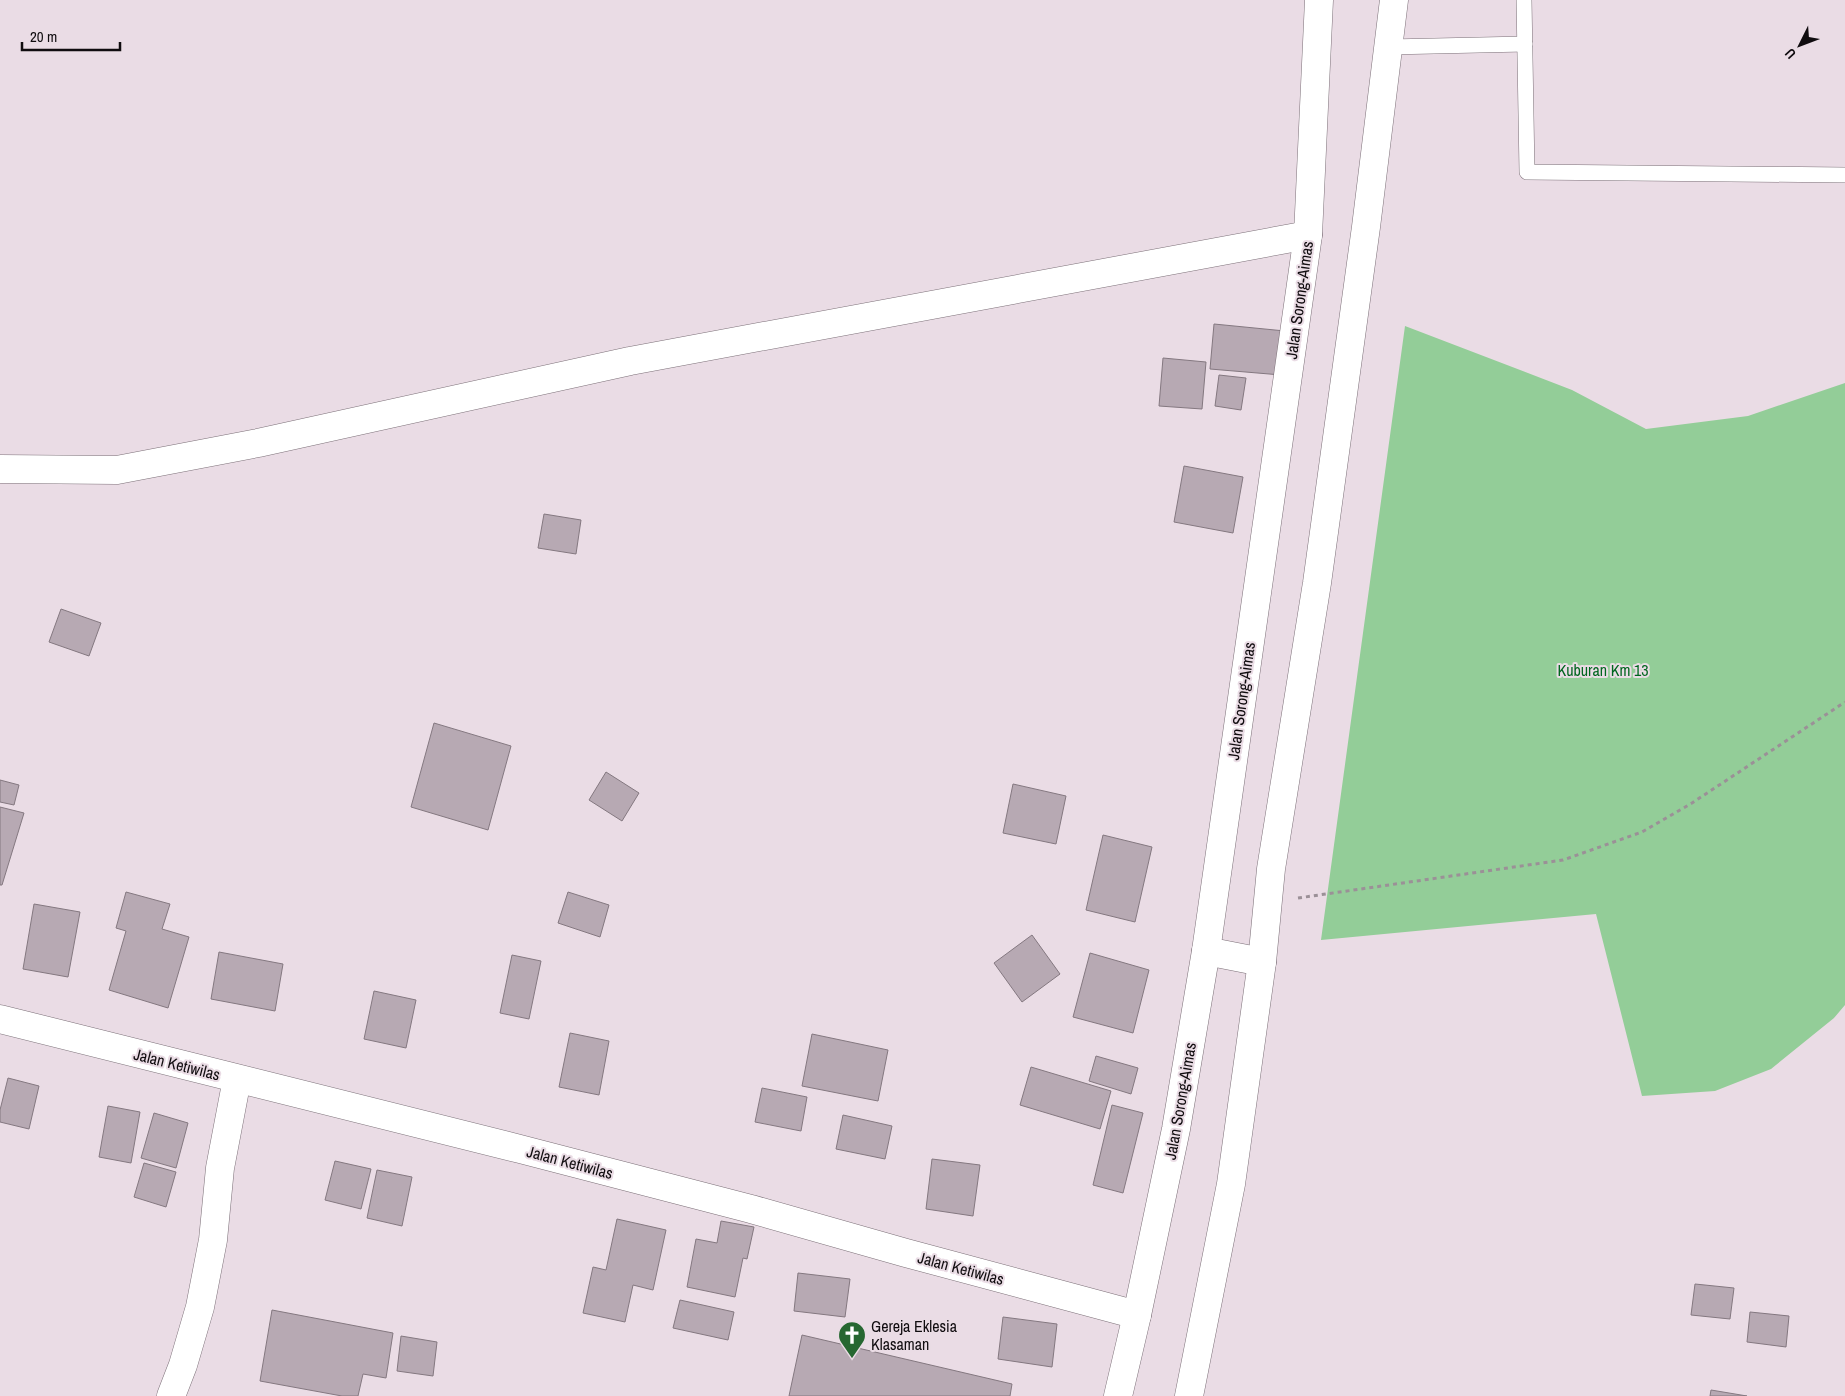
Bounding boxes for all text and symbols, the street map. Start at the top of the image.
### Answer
scale bar [22,20,120,52]
north arrow [1775,20,1825,70]
text: 20 m [30,26,57,47]
text: U [1781,45,1800,63]
street label: Jalan Sorong-Aimas [1280,240,1318,360]
street label: Jalan Sorong-Aimas [1222,641,1260,761]
park label: Kuburan Km 13 [1557,659,1649,681]
street label: Jalan Sorong-Aimas [1159,1041,1201,1161]
street label: Jalan Ketiwilas [132,1043,222,1085]
street label: Jalan Ketiwilas [525,1140,615,1184]
street label: Jalan Ketiwilas [916,1246,1006,1290]
place label: Gereja Eklesia Klasaman [871,1315,958,1355]
church icon: Gereja Eklesia Klasaman [837,1320,867,1359]

